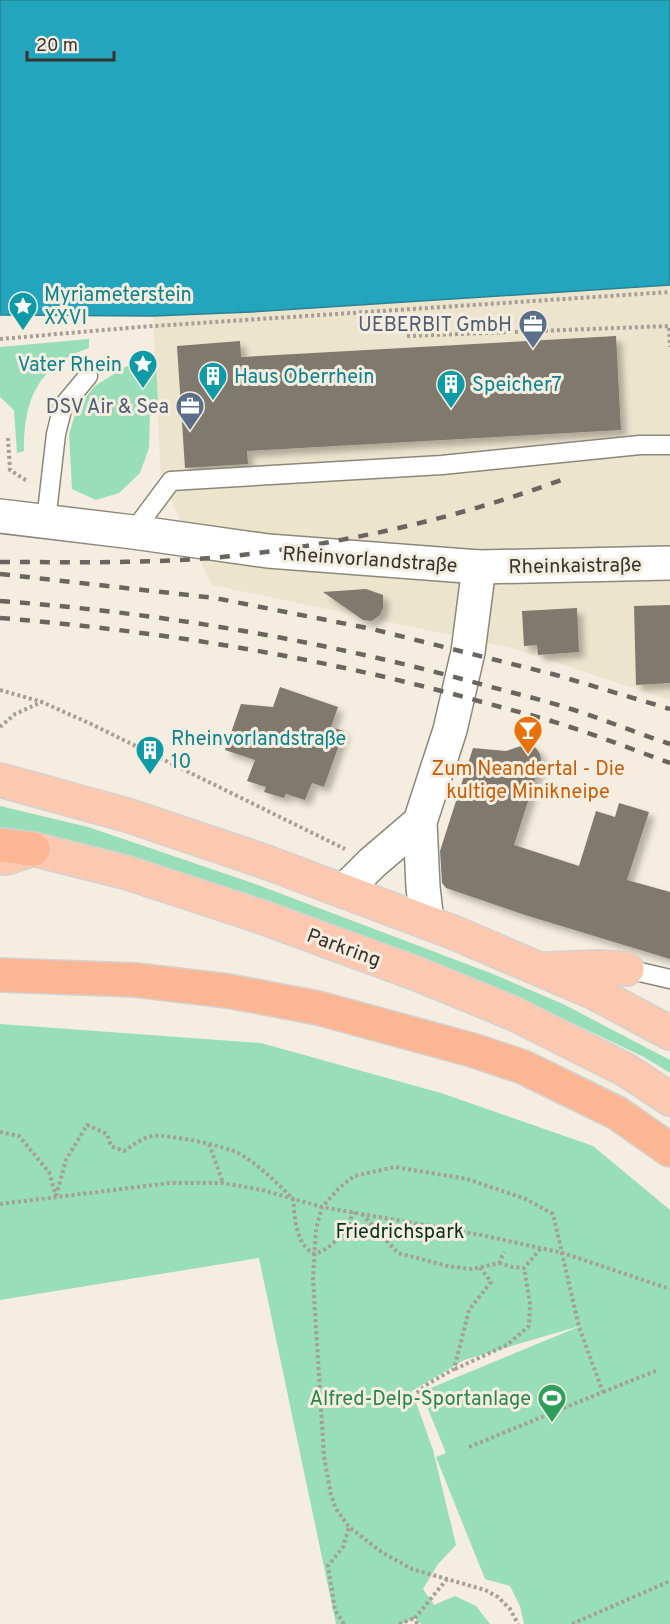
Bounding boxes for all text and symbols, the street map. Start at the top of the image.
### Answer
scale bar [27,24,114,62]
text: 20 m [36,35,78,58]
place label: Myriameterstein XXVI [44,283,192,332]
place icon: Myriameterstein XXVI [7,290,39,332]
office icon: UEBERBIT GmbH [517,308,549,350]
place label: UEBERBIT GmbH [358,313,512,339]
place icon: Vater Rhein [127,348,159,390]
place label: Vater Rhein [17,353,122,379]
building icon: Haus Oberrhein [197,360,229,402]
place label: Haus Oberrhein [234,365,374,391]
building icon: Speicher7 [435,368,467,410]
place label: Speicher7 [472,373,562,399]
office icon: DSV Air & Sea [174,390,206,432]
place label: DSV Air & Sea [46,395,169,421]
street label: Rheinvorlandstraße [282,542,458,580]
street label: Rheinkaistraße [508,553,642,581]
bar icon: Zum Neandertal - Die kultige Minikneipe [512,714,544,756]
place label: Rheinvorlandstraße 10 [171,727,346,776]
building icon: Rheinvorlandstraße 10 [134,734,166,776]
place label: Zum Neandertal - Die kultige Minikneipe [431,757,625,806]
street label: Parkring [303,923,384,974]
park label: Friedrichspark [336,1220,464,1246]
sports icon: Alfred-Delp-Sportanlage [536,1382,568,1424]
place label: Alfred-Delp-Sportanlage [309,1387,531,1413]

